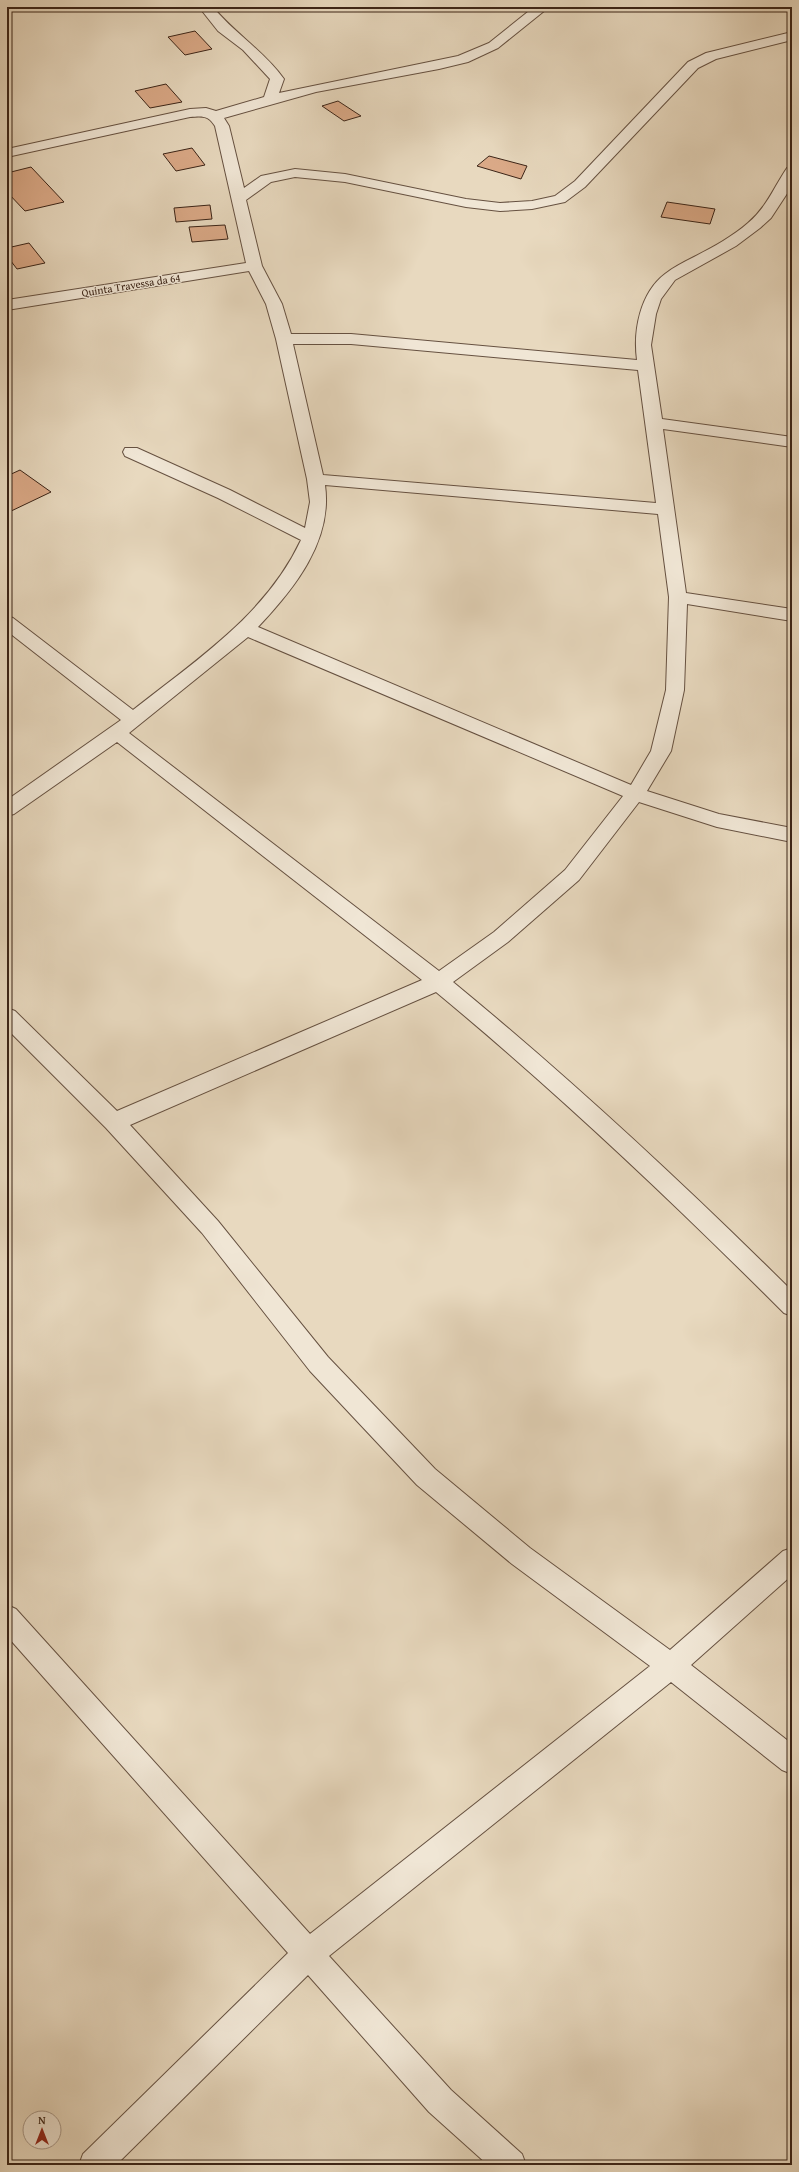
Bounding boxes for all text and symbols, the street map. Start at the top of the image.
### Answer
street label: Quinta Travessa da 64 [80,269,182,301]
north arrow [22,2110,62,2150]
text: N [38,2112,46,2128]

